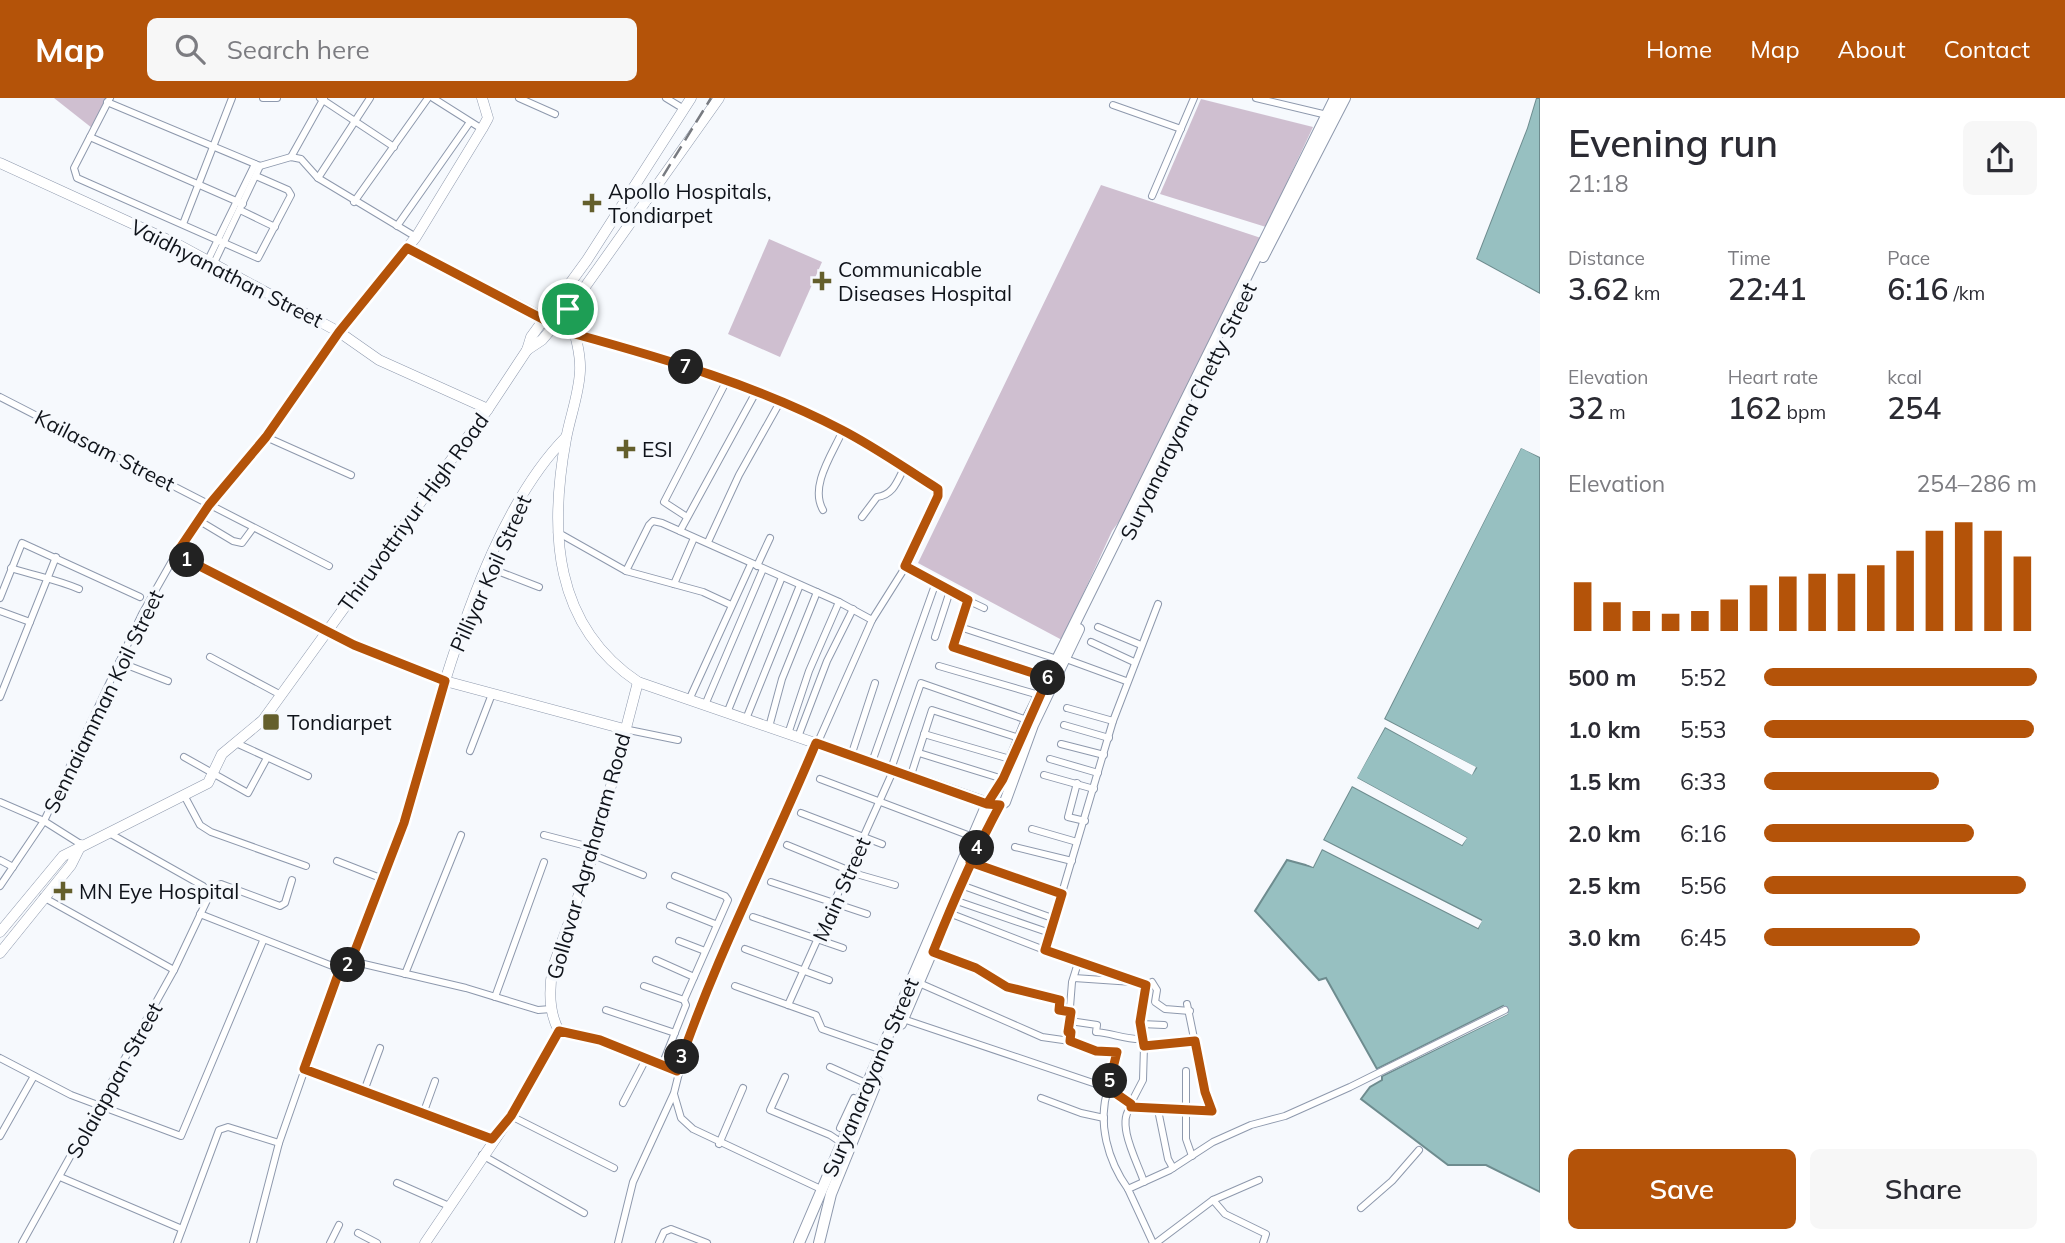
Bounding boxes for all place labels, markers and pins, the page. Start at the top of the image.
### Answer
place label: Apollo Hospitals, Tondiarpet [608,178,772,228]
marker: Apollo Hospitals, Tondiarpet [582,193,602,213]
place label: Communicable Diseases Hospital [838,256,1012,306]
marker: Communicable Diseases Hospital [812,271,832,291]
pin [538,279,598,339]
pin: 7 [668,350,704,384]
place label: ESI [642,436,673,462]
marker: ESI [616,439,636,459]
pin: 1 [170,542,204,578]
pin: 6 [1030,660,1066,696]
place label: Tondiarpet [287,709,392,735]
marker: Tondiarpet [261,712,281,732]
pin: 4 [960,830,995,866]
place label: MN Eye Hospital [79,878,239,904]
marker: MN Eye Hospital [53,881,73,901]
pin: 2 [330,948,366,982]
pin: 3 [664,1040,700,1074]
pin: 5 [1092,1063,1128,1098]

